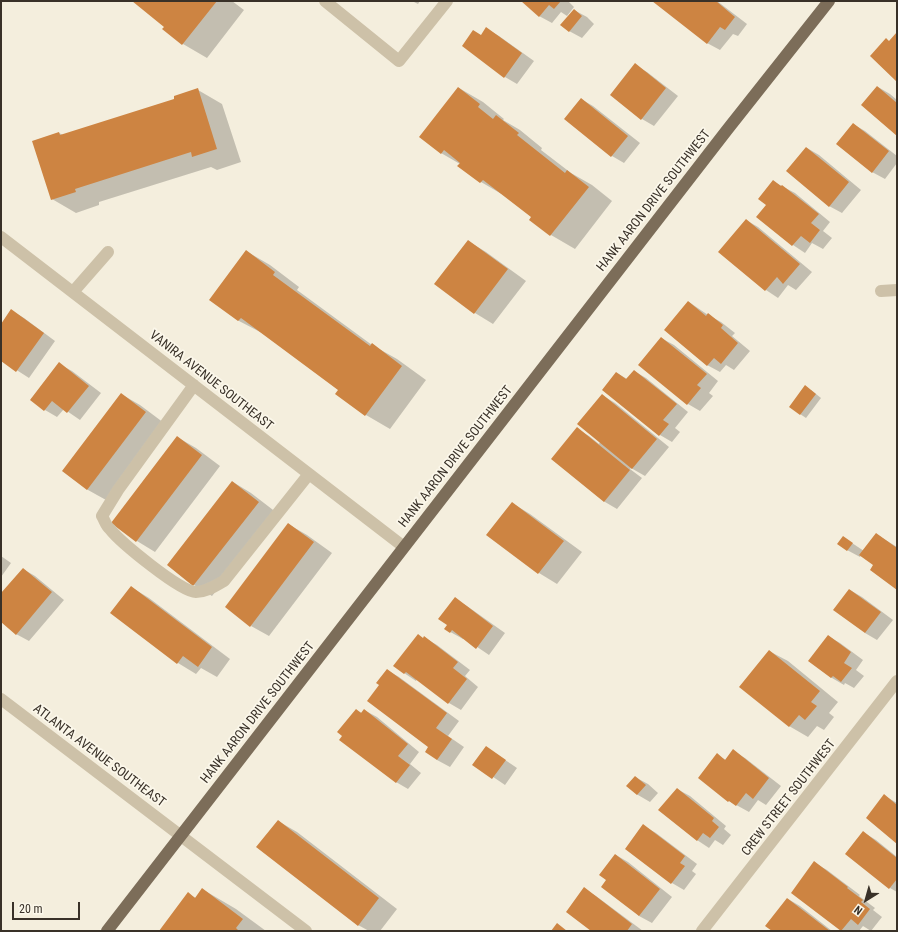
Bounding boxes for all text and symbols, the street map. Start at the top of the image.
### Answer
street label: HANK AARON DRIVE SOUTHWEST [594,127,714,275]
street label: VANIRA AVENUE SOUTHEAST [146,328,276,434]
street label: HANK AARON DRIVE SOUTHWEST [396,383,516,531]
street label: HANK AARON DRIVE SOUTHWEST [198,639,318,787]
street label: ATLANTA AVENUE SOUTHEAST [30,701,168,811]
street label: CREW STREET SOUTHWEST [739,737,839,859]
north arrow [846,880,886,920]
scale bar [14,894,82,920]
text: 20 m [19,902,43,916]
text: N [852,903,865,917]

